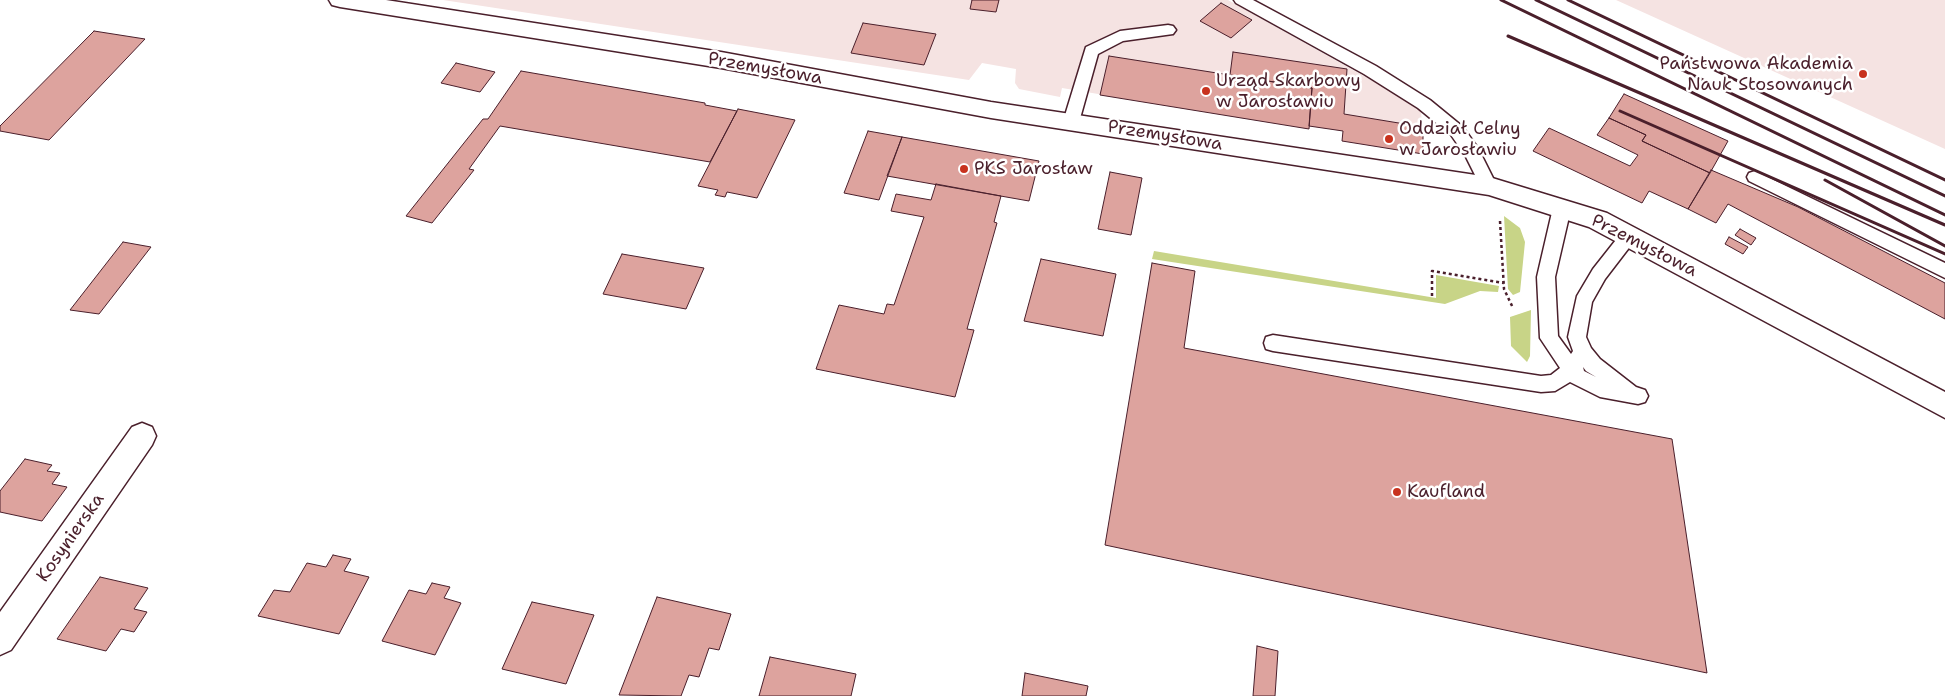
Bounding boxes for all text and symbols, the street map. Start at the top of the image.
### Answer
street label: Przemysłowa [706,48,824,90]
place label: Państwowa Akademia Nauk Stosowanych [1660,53,1853,96]
marker: Państwowa Akademia Nauk Stosowanych [1857,68,1869,80]
place label: Urząd Skarbowy w Jarosławiu [1216,70,1361,112]
marker: Urząd Skarbowy w Jarosławiu [1200,85,1212,97]
street label: Przemysłowa [1106,116,1224,156]
place label: Oddział Celny w Jarosławiu [1399,118,1521,160]
marker: Oddział Celny w Jarosławiu [1383,133,1395,145]
place label: PKS Jarosław [974,158,1093,180]
marker: PKS Jarosław [958,163,970,175]
street label: Przemysłowa [1587,210,1701,282]
place label: Kaufland [1407,481,1485,503]
marker: Kaufland [1391,486,1403,498]
street label: Kosynierska [33,490,109,586]

